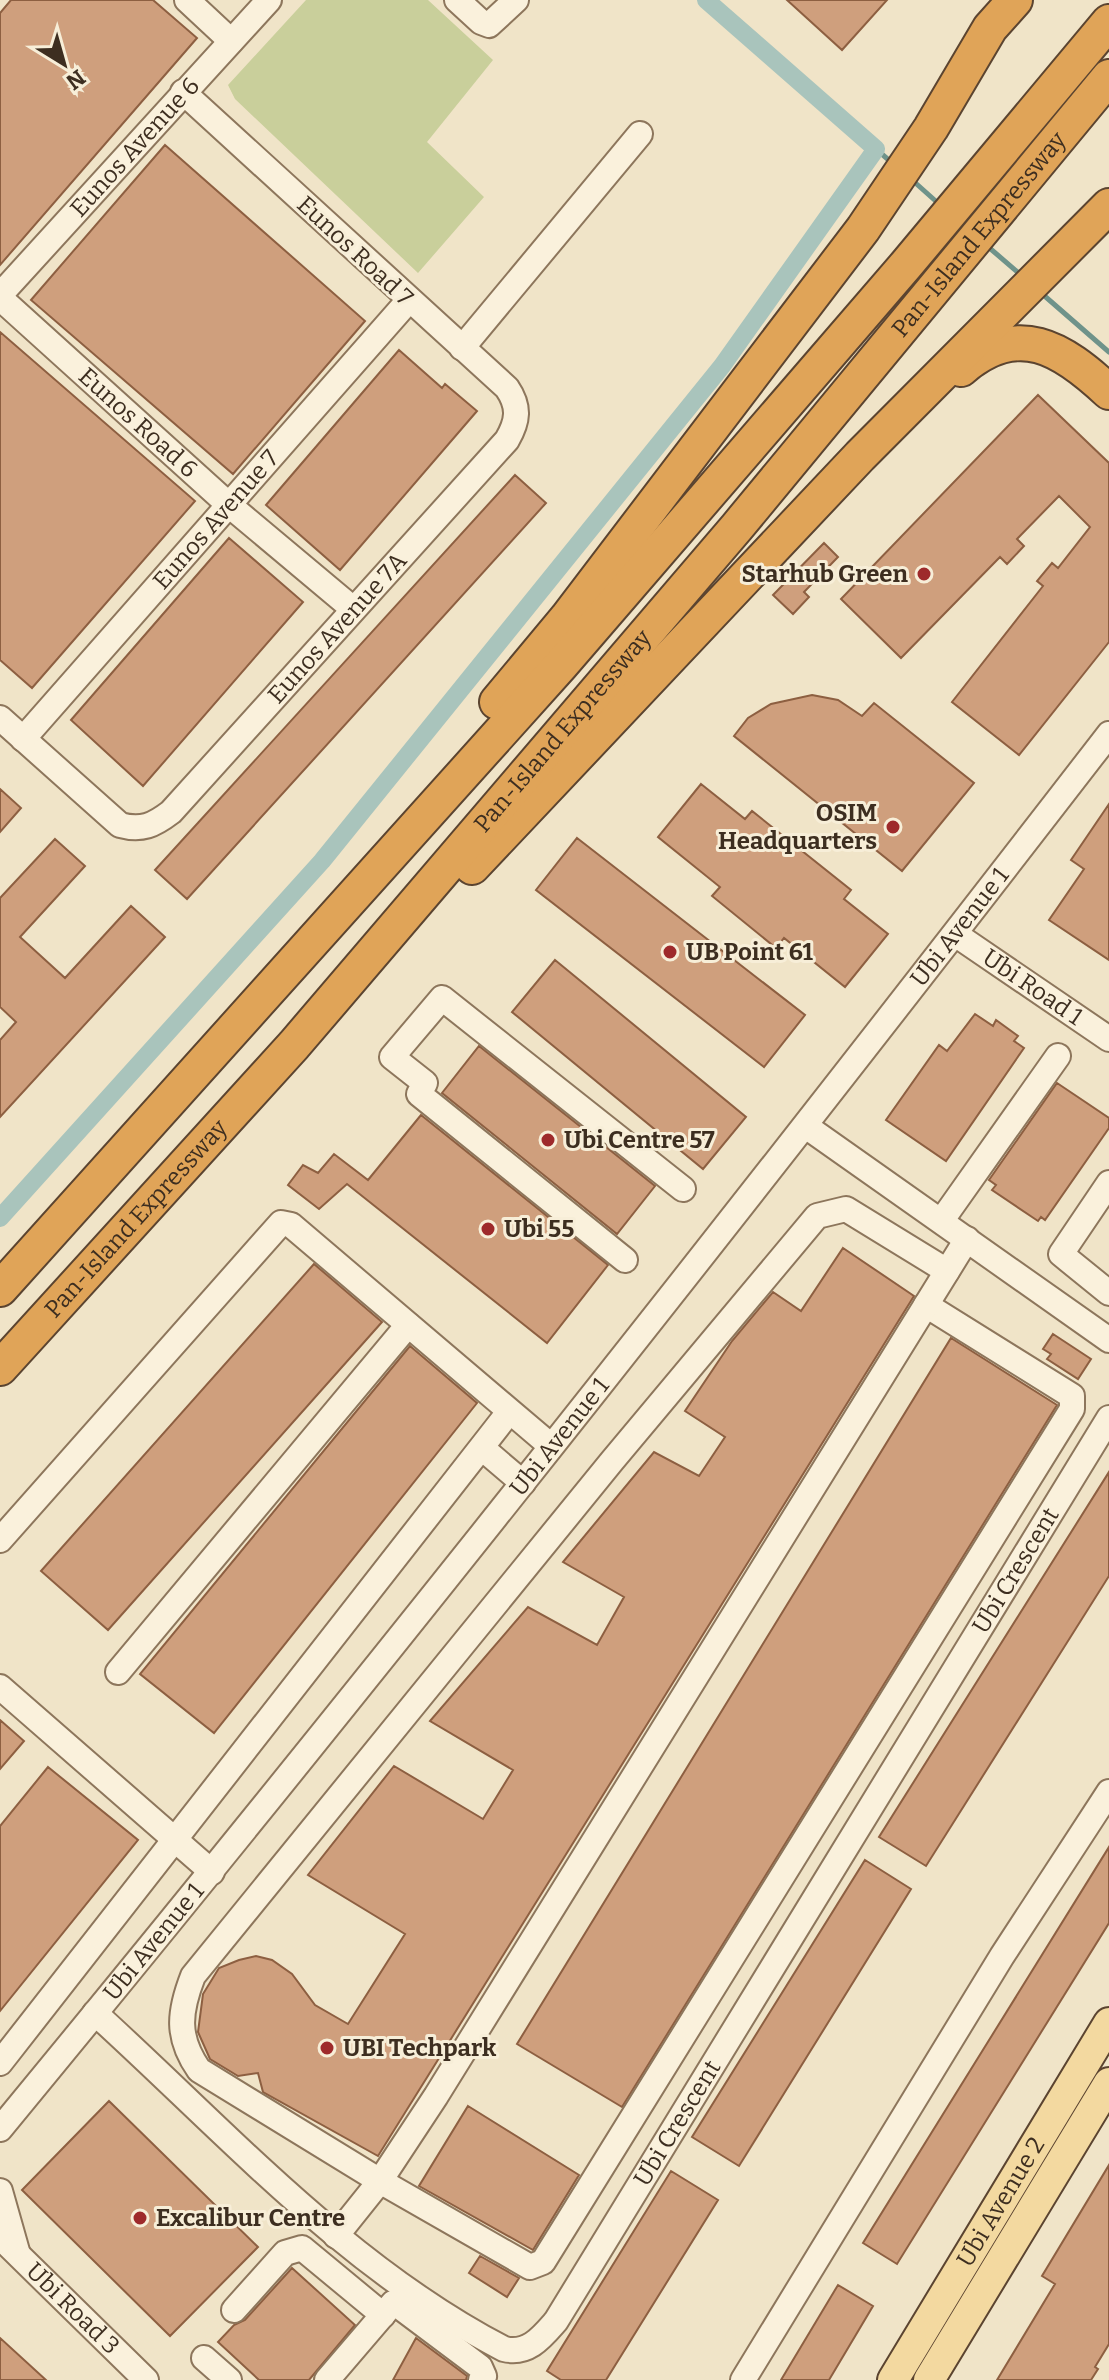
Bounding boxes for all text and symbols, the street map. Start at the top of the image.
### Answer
north arrow [24,24,104,104]
text: N [61,64,91,95]
street label: Eunos Avenue 6 [64,72,205,222]
street label: Pan-Island Expressway [886,126,1072,343]
street label: Eunos Road 7 [291,190,419,312]
street label: Eunos Road 6 [73,362,203,483]
street label: Eunos Avenue 7 [147,444,284,595]
street label: Eunos Avenue 7A [262,547,412,709]
place label: Starhub Green [741,560,909,588]
marker: Starhub Green [915,565,933,583]
street label: Pan-Island Expressway [468,624,657,838]
place label: OSIM Headquarters [718,799,877,855]
marker: OSIM Headquarters [884,818,902,836]
street label: Ubi Avenue 1 [905,862,1015,992]
place label: UB Point 61 [686,938,814,966]
marker: UB Point 61 [661,943,679,961]
street label: Ubi Road 1 [977,943,1088,1031]
street label: Pan-Island Expressway [39,1114,233,1323]
place label: Ubi Centre 57 [564,1126,715,1154]
marker: Ubi Centre 57 [539,1131,557,1149]
place label: Ubi 55 [504,1215,574,1243]
marker: Ubi 55 [479,1220,497,1238]
street label: Ubi Avenue 1 [504,1372,615,1502]
street label: Ubi Crescent [967,1502,1065,1638]
street label: Ubi Avenue 1 [97,1877,210,2006]
place label: UBI Techpark [343,2034,497,2062]
marker: UBI Techpark [318,2039,336,2057]
street label: Ubi Crescent [628,2055,726,2191]
street label: Ubi Avenue 2 [951,2132,1051,2272]
place label: Excalibur Centre [156,2204,345,2232]
marker: Excalibur Centre [131,2209,149,2227]
street label: Ubi Road 3 [21,2257,125,2360]

